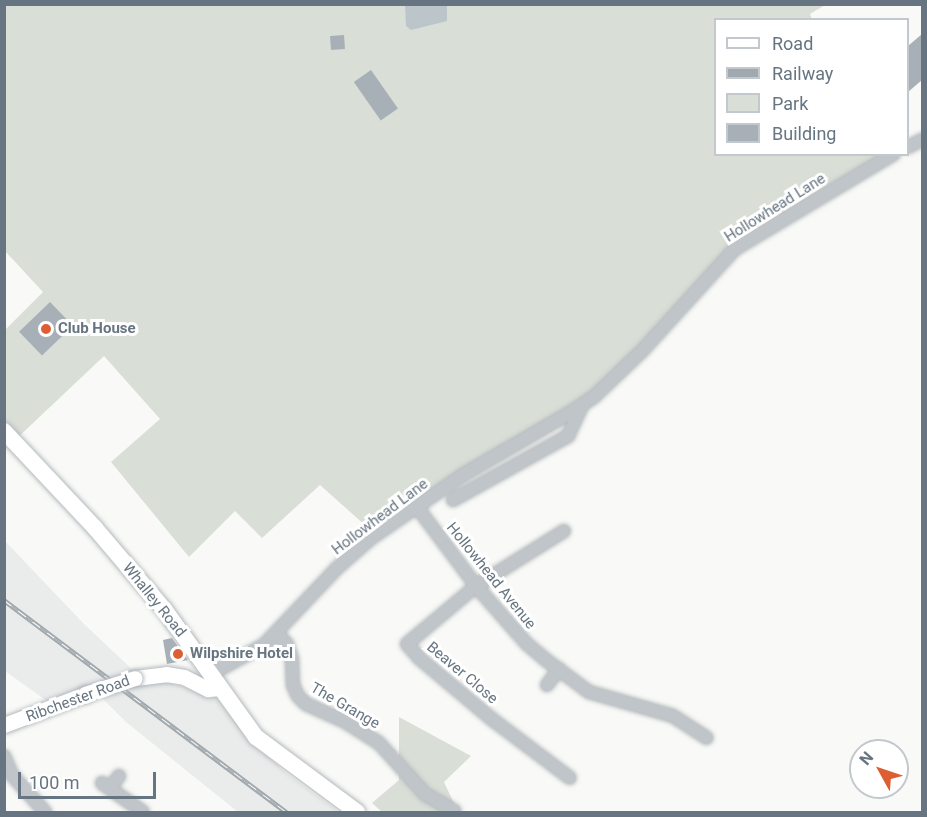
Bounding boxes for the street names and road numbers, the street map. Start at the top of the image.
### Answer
street label: Hollowhead Lane [721,170,829,246]
street label: Hollowhead Lane [328,475,432,559]
street label: Hollowhead Avenue [442,519,540,633]
street label: Whalley Road [119,559,189,641]
street label: Beaver Close [423,638,501,708]
street label: Ribchester Road [24,672,132,726]
street label: The Grange [307,679,383,733]

